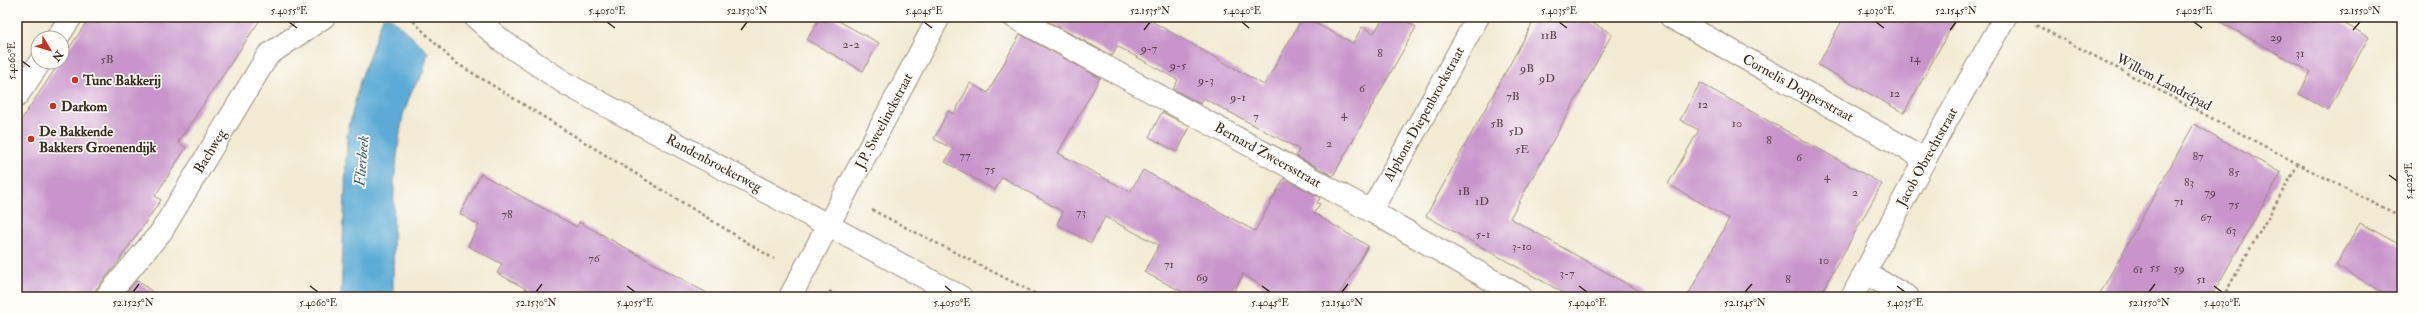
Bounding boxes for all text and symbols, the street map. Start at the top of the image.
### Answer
text: 5.4055°E [271,5,307,17]
text: 5.4050°E [589,5,626,17]
text: 52.1530°N [727,5,767,17]
text: 5.4045°E [905,5,943,17]
text: 52.1535°N [1130,5,1170,17]
text: 5.4040°E [1223,5,1261,17]
text: 5.4035°E [1541,5,1577,17]
text: 5.4030°E [1858,5,1894,17]
text: 52.1545°N [1935,5,1977,17]
text: 5.4025°E [2176,5,2213,17]
text: 52.1550°N [2339,5,2381,17]
house number: 11B [1541,28,1557,43]
north arrow [30,30,70,70]
house number: 29 [2270,30,2282,45]
house number: 2-2 [842,37,860,52]
house number: 9-7 [1140,41,1158,56]
text: 5.4060°E [6,42,18,80]
street label: Alphons Diepenbrockstraat [1379,43,1469,186]
house number: 8 [1377,46,1383,61]
house number: 31 [2296,46,2304,61]
text: N [49,47,66,65]
street label: Willem Landrépad [2112,49,2215,115]
street label: Cornelis Dopperstraat [1739,50,1857,127]
house number: 14 [1910,51,1921,66]
house number: 5B [100,52,114,67]
house number: 9-5 [1169,58,1187,73]
house number: 9B [1519,61,1534,76]
street label: J.P. Sweelinckstraat [851,70,917,173]
house number: 9D [1538,71,1555,86]
place label: Tunc Bakkerij [82,72,161,89]
house number: 9-3 [1197,73,1214,88]
marker: Tunc Bakkerij [70,75,80,85]
house number: 6 [1359,81,1366,96]
house number: 12 [1890,86,1900,101]
house number: 7B [1506,89,1520,104]
house number: 9-1 [1229,90,1246,105]
house number: 12 [1698,97,1708,112]
place label: Darkom [61,98,108,115]
marker: Darkom [48,101,58,111]
street label: Jacob Obrechtstraat [1892,104,1961,210]
house number: 4 [1341,107,1348,122]
house number: 7 [1253,109,1259,124]
house number: 5B [1490,116,1504,131]
house number: 10 [1732,116,1742,131]
street label: Bernard Zweersstraat [1212,119,1325,192]
place label: De Bakkende Bakkers Groenendijk [39,123,156,156]
house number: 5D [1508,124,1524,139]
street label: Bachweg [190,125,230,176]
street label: Randenbroekerweg [663,131,766,196]
house number: 8 [1766,133,1772,148]
marker: De Bakkende Bakkers Groenendijk [26,134,36,144]
water label: Flierbeek [350,135,374,188]
house number: 2 [1326,136,1332,151]
house number: 5E [1515,142,1529,157]
house number: 77 [959,148,971,163]
house number: 87 [2192,149,2204,164]
house number: 6 [1796,150,1803,165]
house number: 75 [985,162,996,177]
text: 5.4025°E [2403,163,2415,200]
house number: 85 [2229,165,2240,180]
house number: 4 [1824,169,1831,184]
house number: 83 [2184,175,2194,190]
house number: 1B [1458,184,1470,199]
house number: 2 [1852,185,1858,200]
house number: 79 [2204,185,2216,200]
house number: 1D [1475,194,1489,209]
house number: 71 [2174,194,2184,209]
house number: 75 [2229,197,2240,212]
house number: 73 [1076,205,1086,220]
house number: 78 [501,207,513,222]
house number: 67 [2200,210,2212,225]
house number: 63 [2226,223,2236,238]
house number: 5-1 [1476,227,1490,242]
house number: 3-10 [1512,239,1532,254]
house number: 76 [588,251,601,266]
house number: 10 [1819,253,1829,268]
house number: 71 [1164,257,1174,272]
house number: 55 [2150,260,2161,275]
house number: 59 [2173,261,2185,276]
house number: 61 [2133,262,2143,277]
house number: 3-7 [1559,266,1575,281]
house number: 69 [1196,270,1208,285]
house number: 8 [1785,272,1791,287]
house number: 51 [2196,272,2206,287]
text: 52.1525°N [112,297,154,309]
text: 5.4060°E [299,297,337,309]
text: 52.1530°N [516,297,556,309]
text: 5.4055°E [617,297,653,309]
text: 5.4050°E [934,297,971,309]
text: 5.4045°E [1251,297,1289,309]
text: 52.1540°N [1321,297,1363,309]
text: 5.4040°E [1568,297,1606,309]
text: 52.1545°N [1724,297,1766,309]
text: 5.4035°E [1887,297,1923,309]
text: 52.1550°N [2128,297,2170,309]
text: 5.4030°E [2204,297,2240,309]

